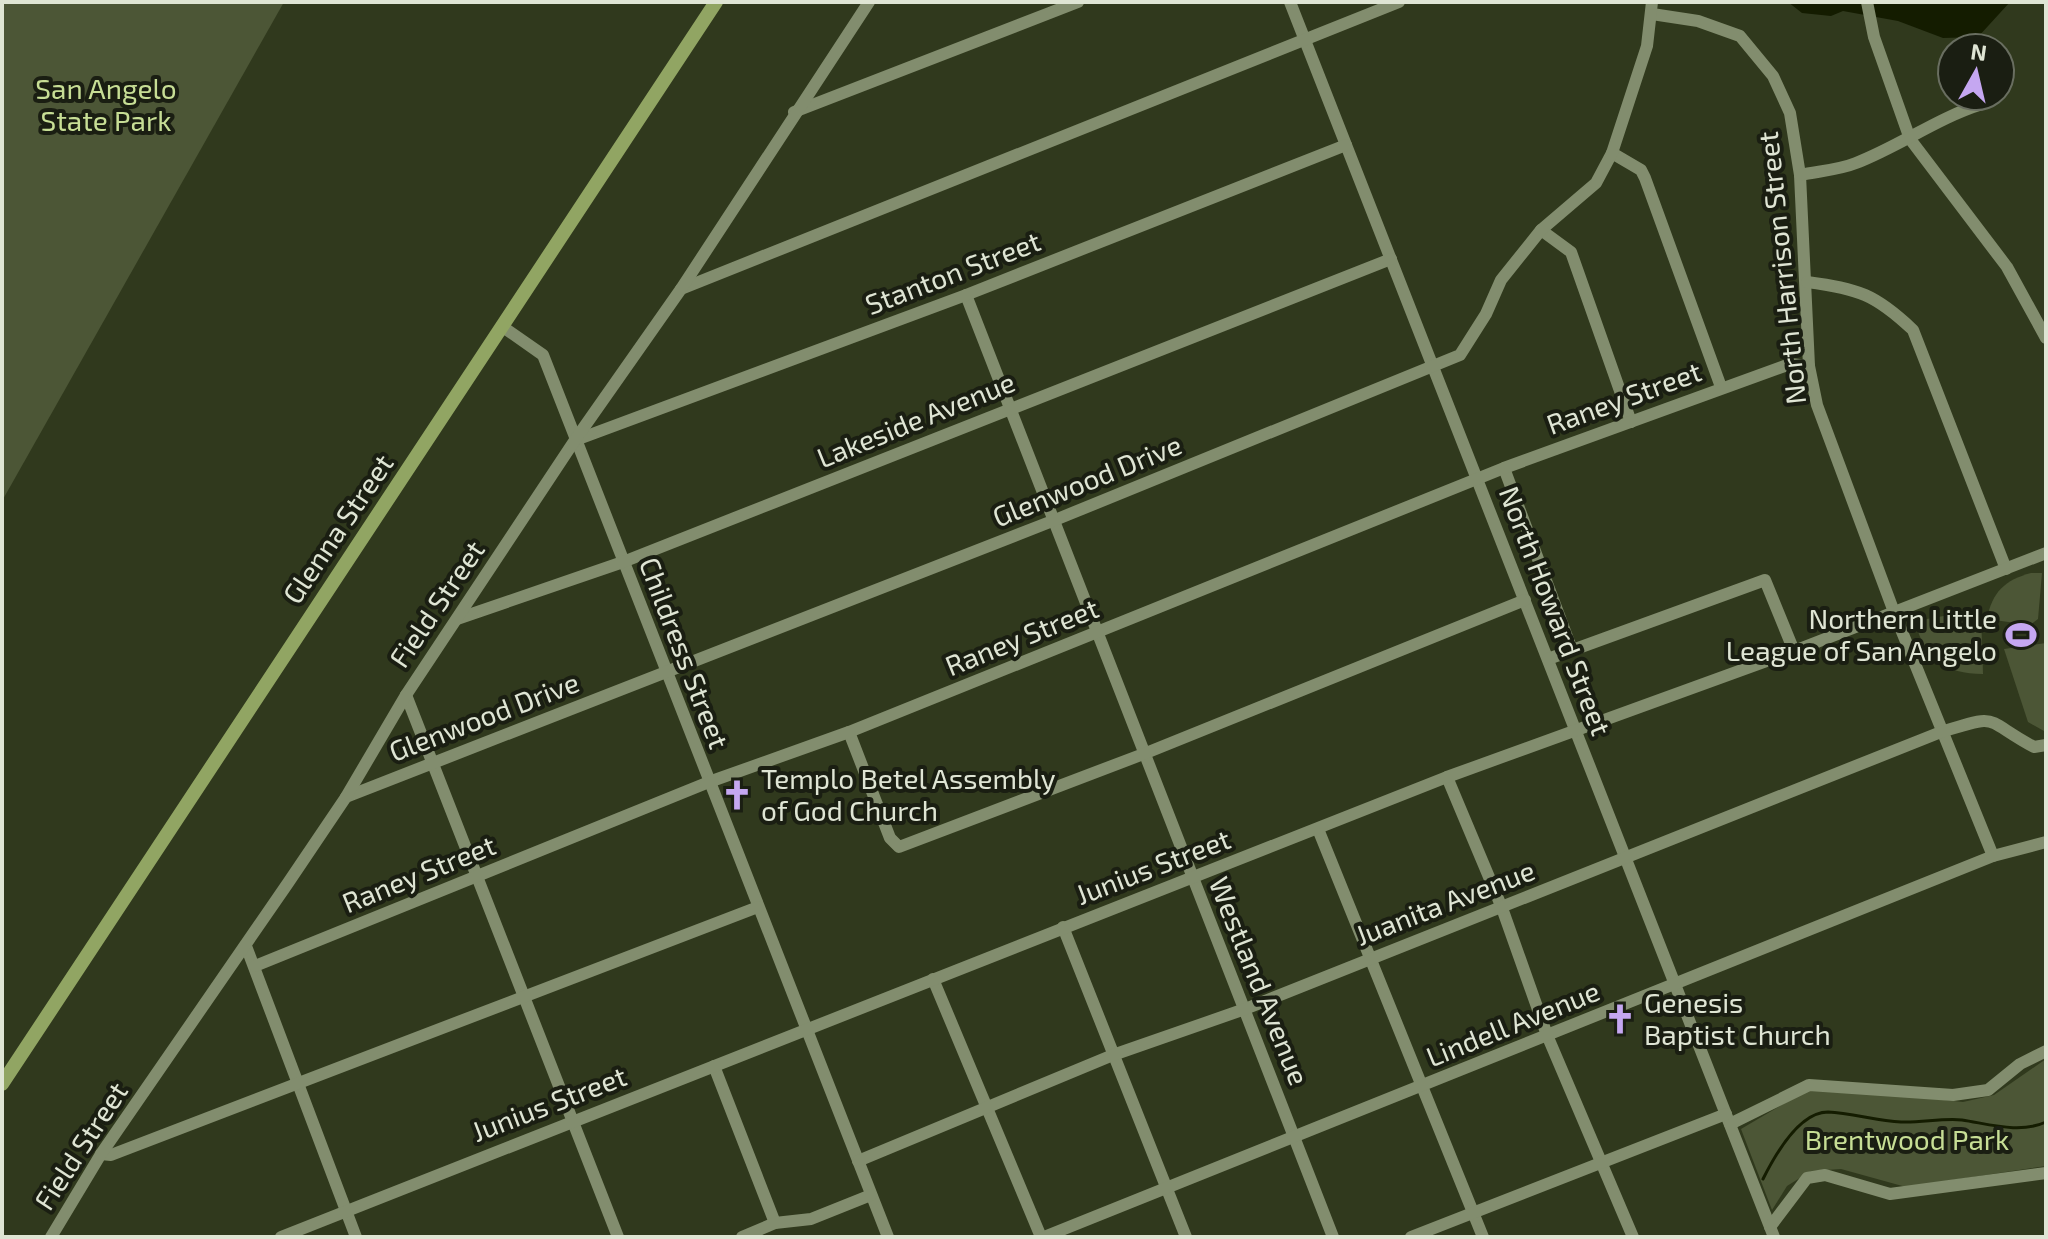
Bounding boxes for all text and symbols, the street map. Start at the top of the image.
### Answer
north arrow [1936,32,2016,112]
text: N [1969,37,1989,65]
park label: San Angelo State Park [35,71,177,137]
street label: North Harrison Street [1750,130,1812,406]
street label: Stanton Street [860,223,1045,321]
street label: Raney Street [1542,353,1706,441]
street label: Lakeside Avenue [812,364,1019,474]
street label: Glenwood Drive [987,427,1186,533]
street label: Glenna Street [275,447,400,610]
street label: North Howard Street [1493,481,1619,740]
street label: Field Street [381,534,491,673]
street label: Childress Street [633,552,737,753]
street label: Raney Street [940,590,1103,682]
place label: Northern Little League of San Angelo [1726,601,1997,667]
sports icon: Northern Little League of San Angelo [2004,618,2038,652]
street label: Glenwood Drive [384,664,583,768]
place label: Templo Betel Assembly of God Church [761,761,1056,827]
church icon: Templo Betel Assembly of God Church [720,778,754,812]
street label: Junius Street [1070,821,1235,911]
street label: Raney Street [337,827,500,919]
street label: Juanita Avenue [1350,852,1539,952]
street label: Westland Avenue [1203,872,1317,1090]
street label: Lindell Avenue [1421,973,1604,1073]
place label: Genesis Baptist Church [1644,985,1831,1051]
church icon: Genesis Baptist Church [1603,1002,1637,1036]
street label: Junius Street [466,1058,631,1148]
street label: Field Street [26,1075,134,1216]
park label: Brentwood Park [1805,1122,2009,1156]

